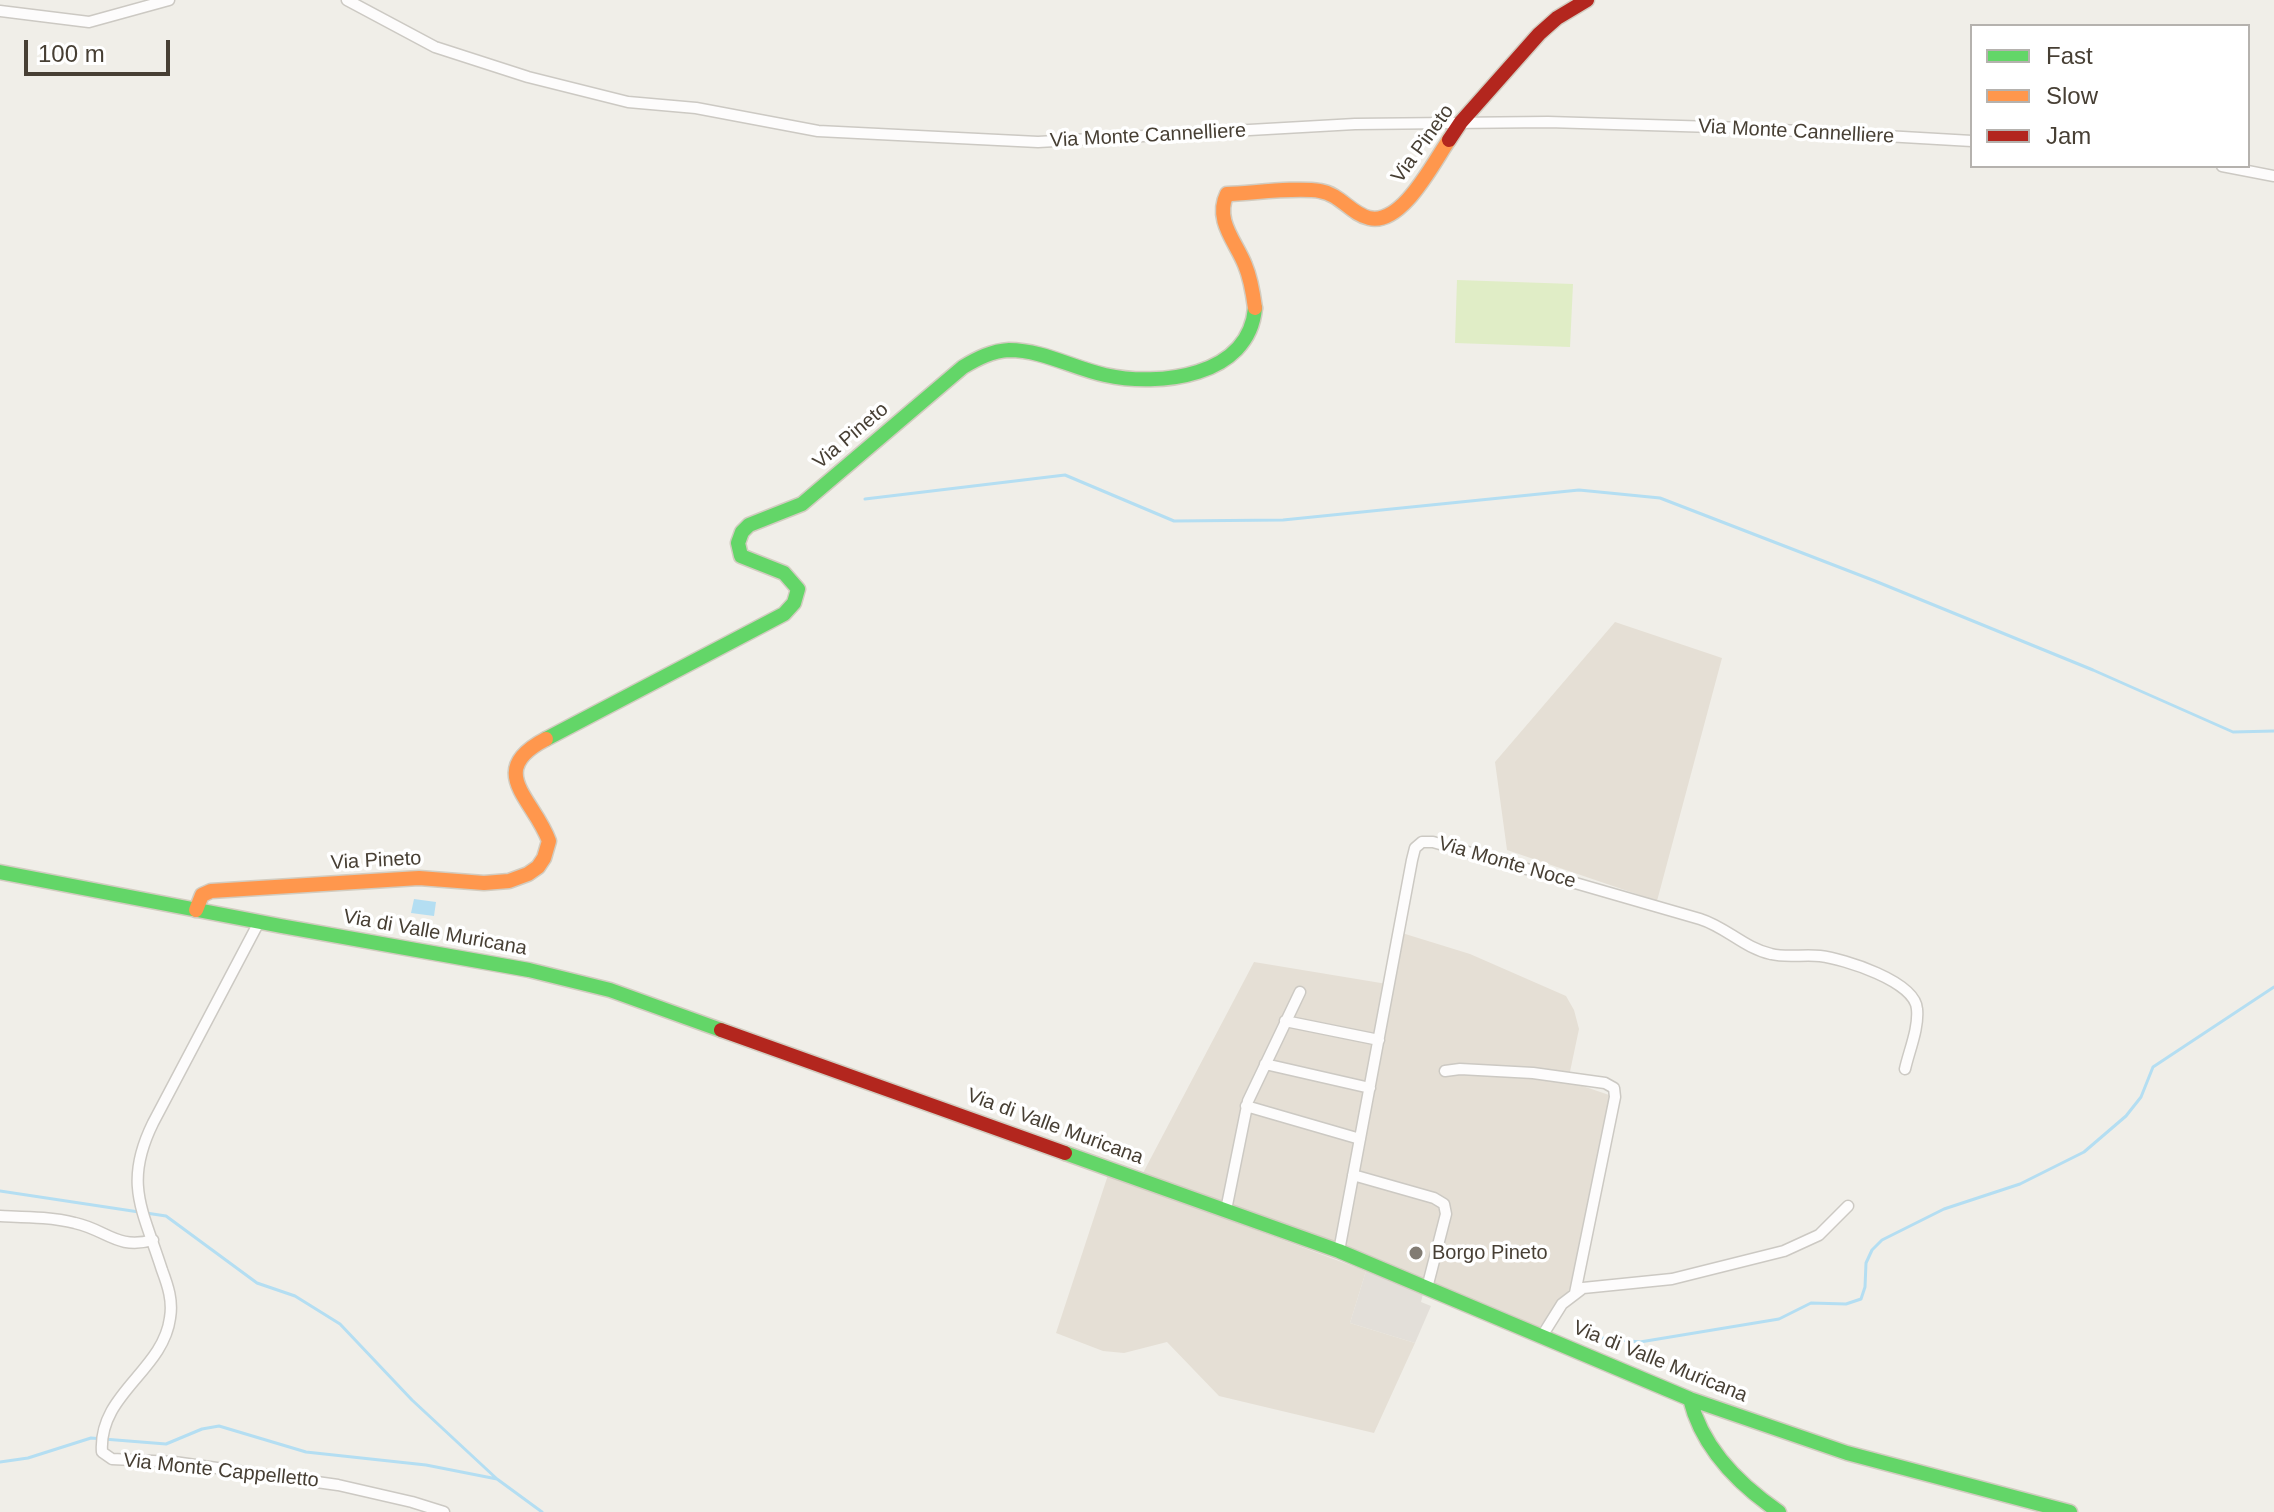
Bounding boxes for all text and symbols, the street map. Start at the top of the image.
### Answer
scale bar [28,24,174,74]
legend [1970,24,2250,168]
text: 100 m [38,40,105,67]
text: Fast [2046,42,2093,69]
text: Slow [2046,82,2098,109]
street label: Via Pineto [1387,100,1459,188]
street label: Via Monte Cannelliere [1697,115,1895,149]
street label: Via Monte Cannelliere [1049,119,1247,153]
text: Jam [2046,122,2091,149]
street label: Via Pineto [809,398,893,474]
street label: Via Monte Noce [1435,832,1579,894]
street label: Via Pineto [330,847,422,875]
street label: Via di Valle Muricana [341,905,529,961]
street label: Via di Valle Muricana [963,1084,1147,1170]
place label: Borgo Pineto [1432,1241,1548,1265]
marker: Borgo Pineto [1407,1244,1425,1262]
street label: Via di Valle Muricana [1569,1316,1751,1408]
street label: Via Monte Cappelletto [122,1449,320,1493]

